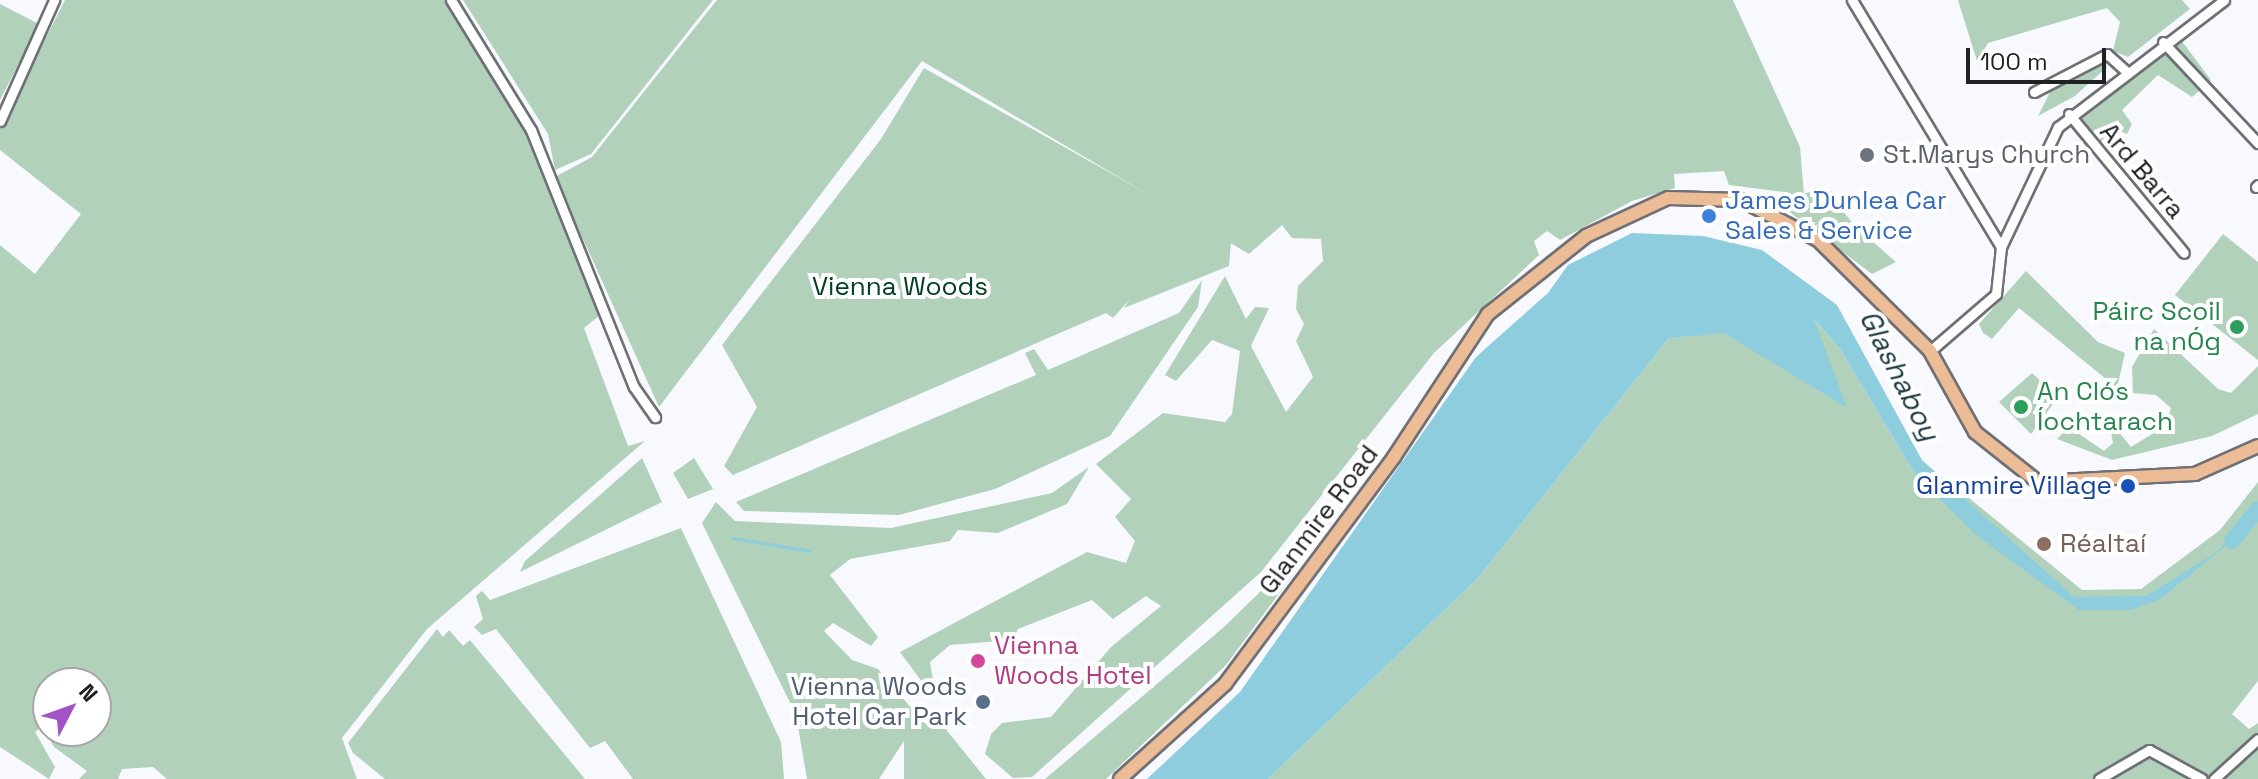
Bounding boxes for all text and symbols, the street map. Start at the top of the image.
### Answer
scale bar [1970,32,2110,82]
text: 100 m [1980,46,2048,77]
street label: Ard Barra [2093,117,2191,225]
place label: St.Marys Church [1883,139,2090,171]
marker: St.Marys Church [1858,146,1876,164]
place label: James Dunlea Car Sales & Service [1725,185,1947,246]
marker: James Dunlea Car Sales & Service [1700,207,1718,225]
park label: Vienna Woods [812,271,988,303]
place label: Páirc Scoil na nÓg [2092,296,2221,358]
water label: Glashaboy [1853,304,1947,446]
marker: Páirc Scoil na nÓg [2228,318,2246,336]
place label: An Clós Íochtarach [2037,376,2173,438]
marker: An Clós Íochtarach [2012,398,2030,416]
street label: Glanmire Road [1253,439,1385,601]
place label: Glanmire Village [1916,470,2112,502]
marker: Glanmire Village [2119,477,2137,495]
place label: Réaltaí [2060,528,2146,560]
marker: Réaltaí [2035,535,2053,553]
place label: Vienna Woods Hotel [994,630,1152,692]
marker: Vienna Woods Hotel [969,652,987,670]
north arrow [32,667,112,747]
place label: Vienna Woods Hotel Car Park [791,671,967,732]
text: N [73,678,104,707]
marker: Vienna Woods Hotel Car Park [974,693,992,711]

